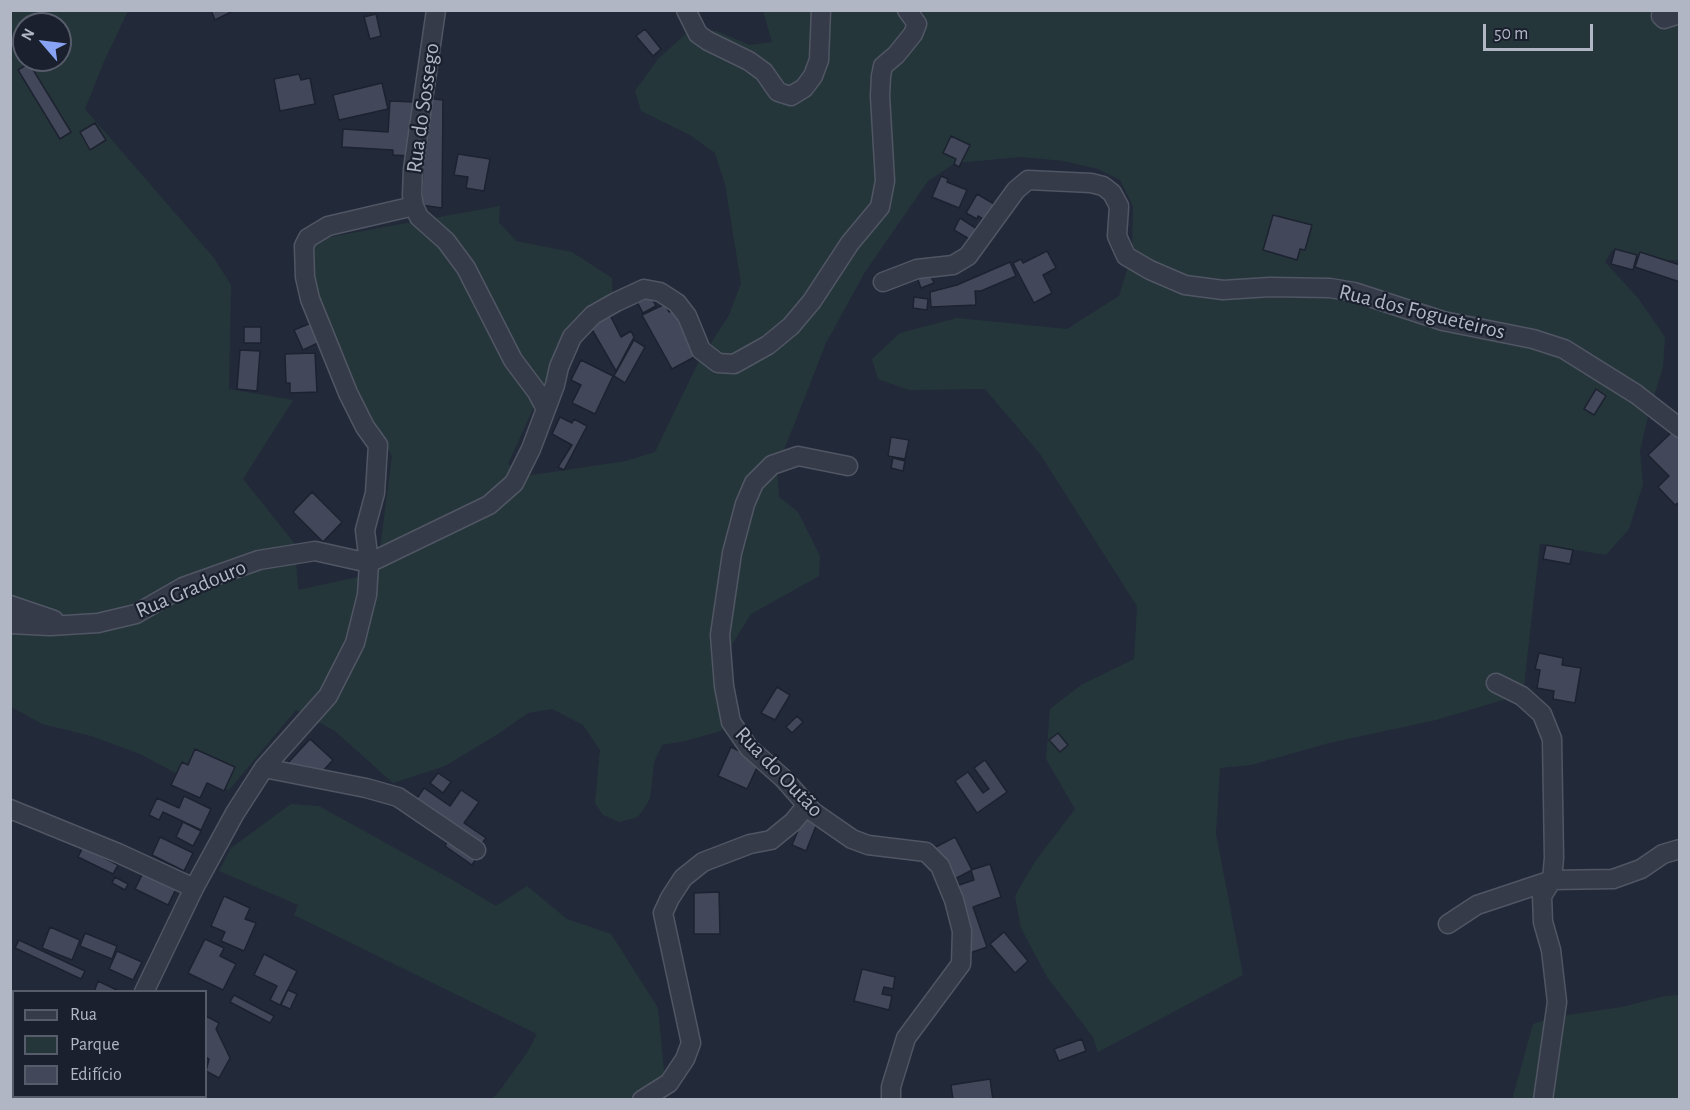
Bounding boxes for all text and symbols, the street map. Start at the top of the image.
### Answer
north arrow [12,12,72,72]
scale bar [1486,12,1596,50]
text: 50 m [1494,25,1528,43]
text: N [18,26,38,43]
street label: Rua do Sossego [401,41,445,175]
street label: Rua dos Fogueteiros [1336,279,1508,345]
street label: Rua Gradouro [132,554,250,624]
street label: Rua do Outão [729,721,829,823]
legend [12,990,207,1098]
text: Rua [70,1006,97,1024]
text: Parque [70,1036,119,1054]
text: Edifício [70,1066,122,1084]

